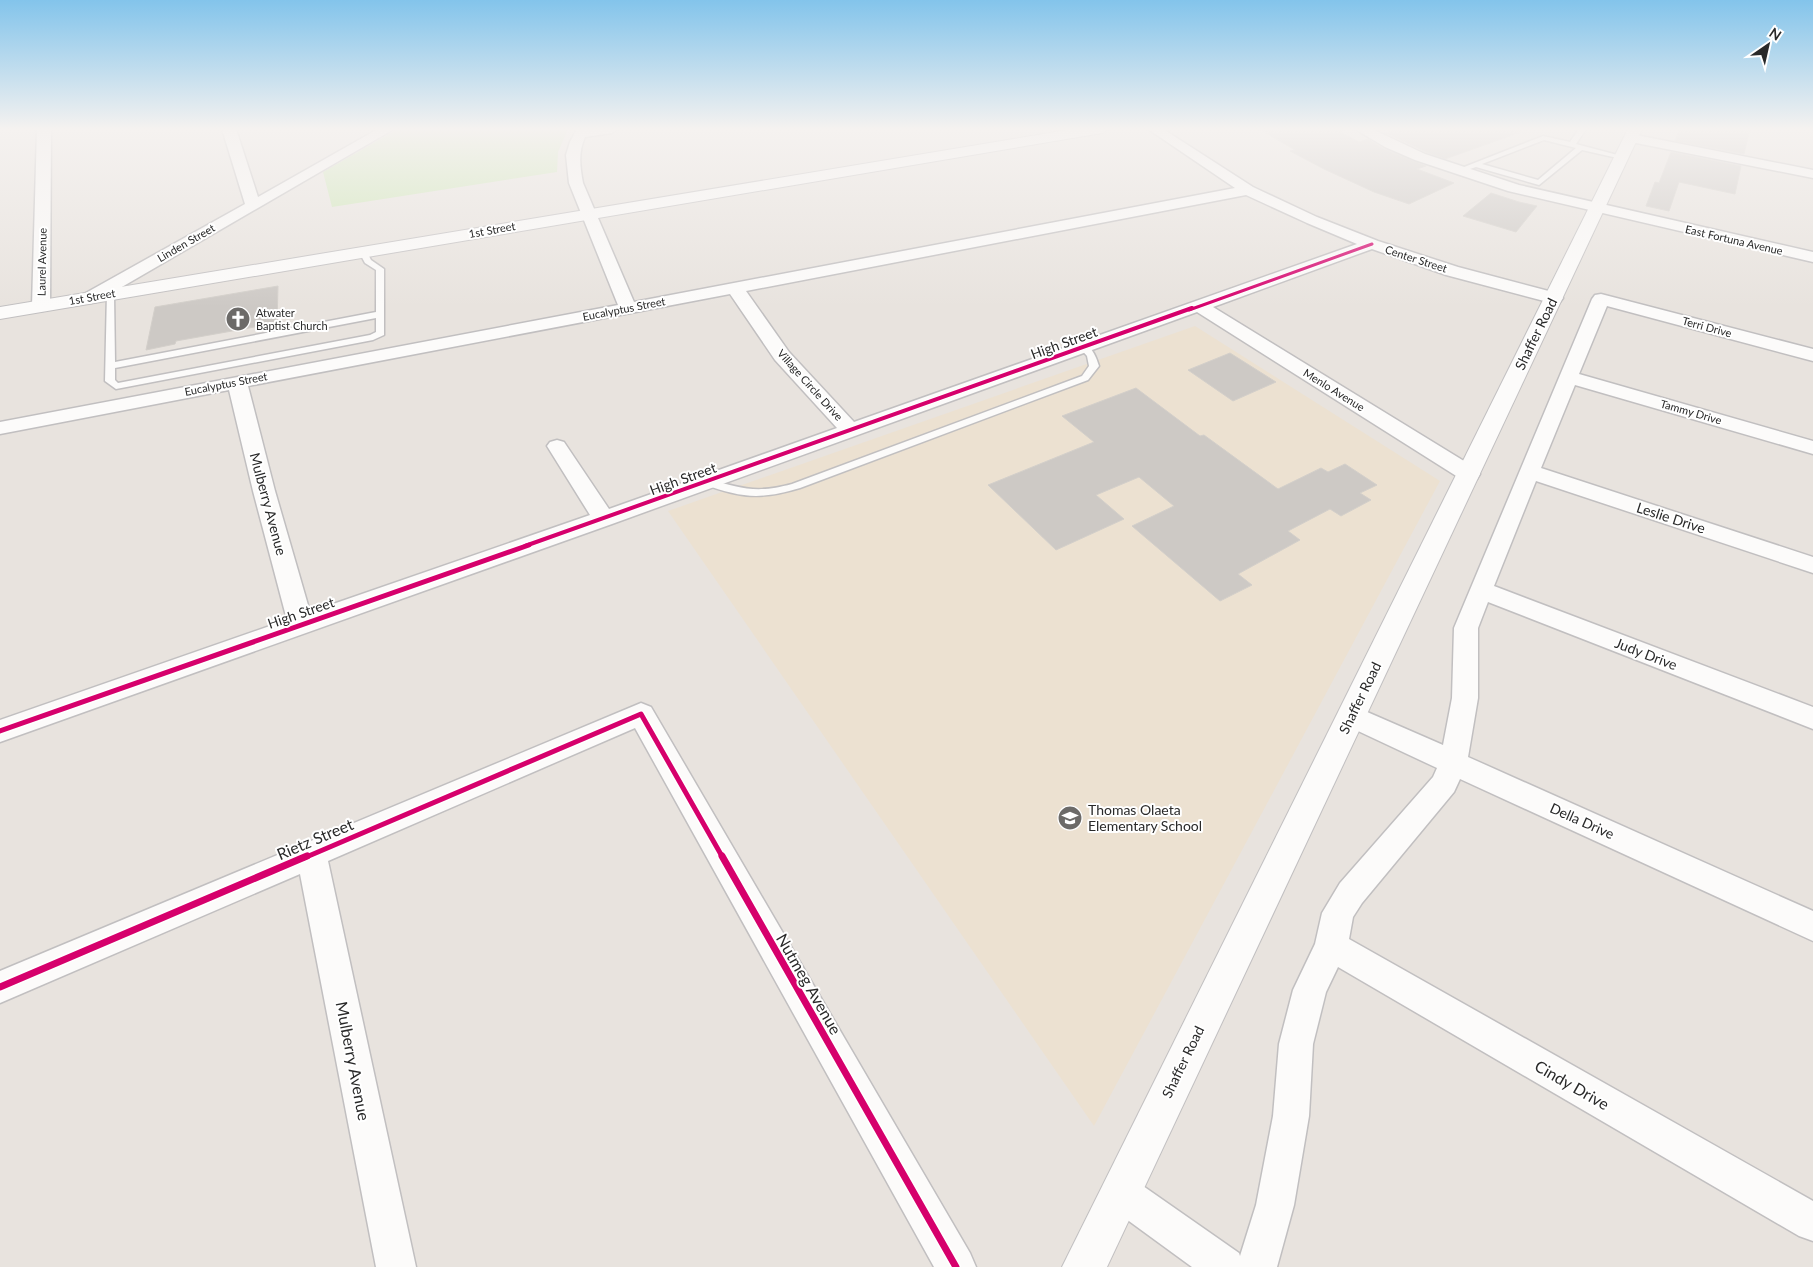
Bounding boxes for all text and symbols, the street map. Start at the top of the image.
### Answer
north arrow [1743,20,1793,70]
text: N [1766,24,1785,44]
street label: 1st Street [468,219,516,240]
street label: Linden Street [155,221,217,264]
street label: East Fortuna Avenue [1684,222,1784,257]
street label: Laurel Avenue [34,228,49,296]
street label: Center Street [1384,242,1449,275]
street label: 1st Street [68,286,116,307]
street label: Eucalyptus Street [581,294,666,323]
street label: Shaffer Road [1511,295,1560,373]
church icon: Atwater Baptist Church [225,306,251,332]
place label: Atwater Baptist Church [256,306,328,332]
street label: Terri Drive [1681,314,1733,339]
street label: High Street [1028,323,1099,362]
street label: Village Circle Drive [775,346,846,423]
street label: Menlo Avenue [1301,366,1367,414]
street label: Eucalyptus Street [183,369,268,398]
street label: Tammy Drive [1659,397,1723,427]
street label: Mulberry Avenue [247,451,290,557]
street label: High Street [647,459,718,498]
street label: Leslie Drive [1635,498,1708,537]
street label: High Street [265,593,336,632]
street label: Judy Drive [1613,634,1680,673]
street label: Shaffer Road [1335,659,1384,737]
street label: Della Drive [1547,799,1617,842]
place label: Thomas Olaeta Elementary School [1088,801,1202,834]
school or university icon: Thomas Olaeta Elementary School [1057,805,1083,831]
street label: Rietz Street [274,814,356,863]
street label: Nutmeg Avenue [773,930,846,1038]
street label: Mulberry Avenue [333,1000,374,1122]
street label: Shaffer Road [1158,1023,1207,1101]
street label: Cindy Drive [1532,1056,1613,1113]

